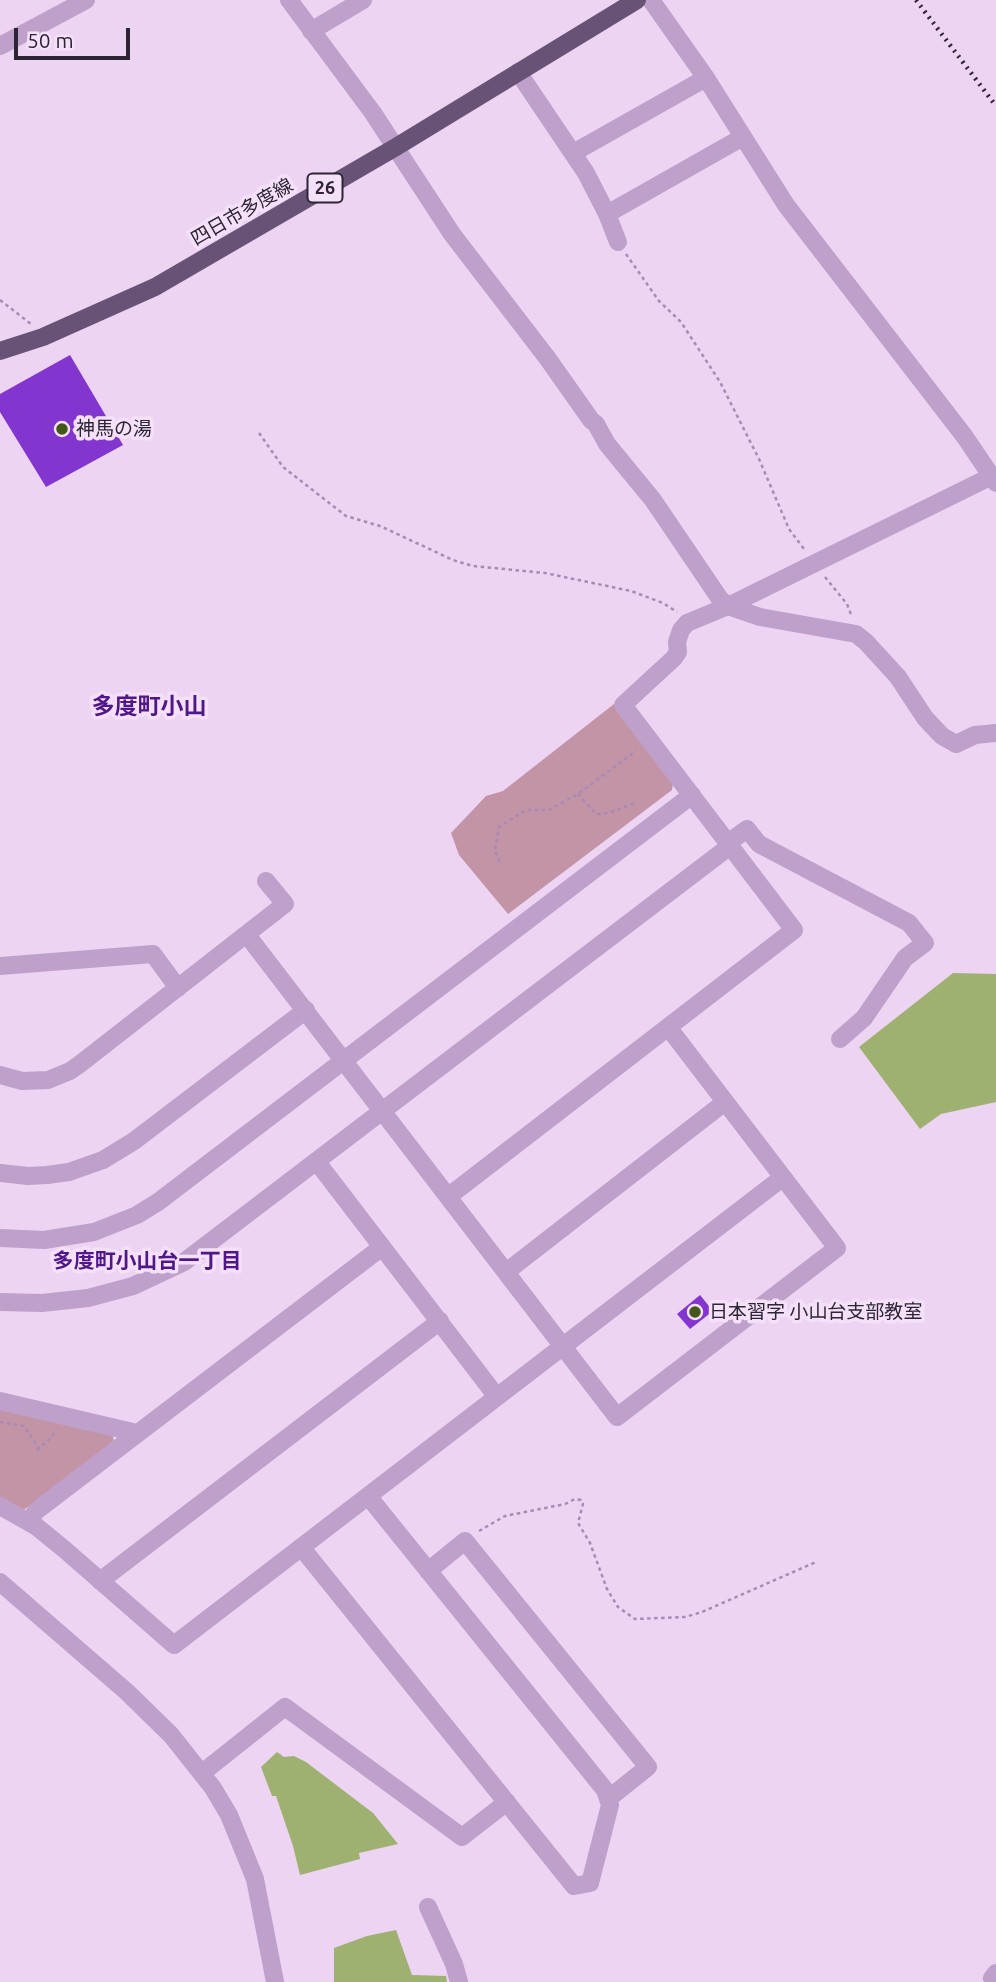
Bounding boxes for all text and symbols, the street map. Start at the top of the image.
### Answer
scale bar [18,14,133,58]
text: 50 m [27,28,74,52]
street label: 四日市多度線 [187,174,297,250]
road number: 26 [308,174,342,202]
place label: 神馬の湯 [76,418,152,440]
marker: 神馬の湯 [54,421,70,437]
district label: 多度町小山 [92,692,206,720]
district label: 多度町小山台一丁目 [53,1248,241,1274]
place label: 日本習字 小山台支部教室 [709,1301,922,1323]
marker: 日本習字 小山台支部教室 [687,1304,703,1320]

